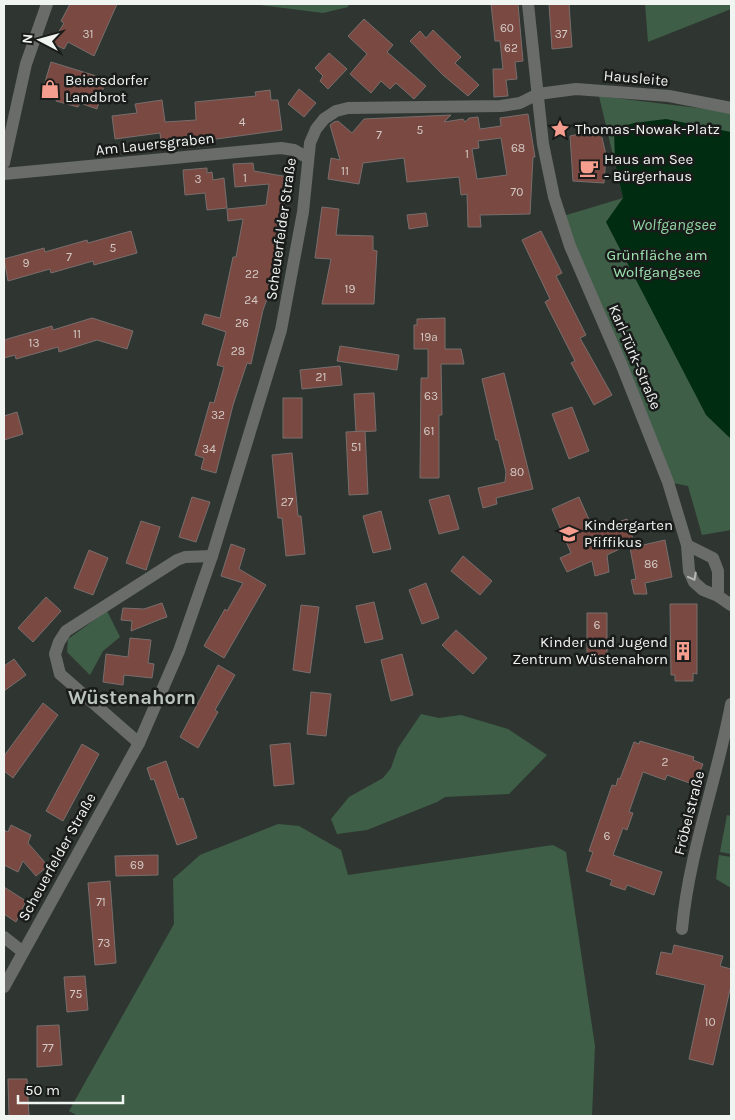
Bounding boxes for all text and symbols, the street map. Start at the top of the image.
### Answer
north arrow [15,15,65,65]
house number: 60 [500,21,514,35]
house number: 31 [82,27,94,41]
house number: 37 [555,27,568,41]
text: N [19,33,37,45]
house number: 62 [504,41,518,55]
street label: Hausleite [603,66,669,90]
place label: Beiersdorfer Landbrot [65,71,149,106]
shop icon: Beiersdorfer Landbrot [39,78,61,100]
house number: 4 [239,115,246,129]
place icon: Thomas-Nowak-Platz [549,118,571,140]
place label: Thomas-Nowak-Platz [575,120,720,138]
house number: 5 [417,123,424,137]
house number: 7 [376,128,382,142]
street label: Am Lauersgraben [95,129,215,159]
house number: 68 [511,141,525,155]
house number: 1 [465,147,469,161]
place label: Haus am See - Bürgerhaus [604,150,693,185]
street label: Scheuerfelder Straße [262,157,300,301]
cafe icon: Haus am See - Bürgerhaus [578,157,600,179]
house number: 11 [341,164,349,178]
house number: 1 [243,171,247,185]
house number: 3 [194,172,202,186]
house number: 70 [511,185,523,199]
water label: Wolfgangsee [632,215,717,234]
house number: 5 [110,241,117,255]
park label: Grünfläche am Wolfgangsee [606,246,708,281]
house number: 7 [66,250,72,264]
house number: 9 [23,256,30,270]
house number: 22 [245,267,259,281]
house number: 19 [345,282,355,296]
house number: 24 [244,293,258,307]
street label: Karl-Türk-Straße [605,302,665,412]
house number: 26 [235,316,249,330]
house number: 11 [73,327,81,341]
house number: 19a [420,330,438,344]
house number: 13 [28,336,40,350]
house number: 28 [231,344,245,358]
house number: 21 [316,370,326,384]
house number: 63 [424,389,438,403]
house number: 32 [211,408,225,422]
house number: 61 [424,424,434,438]
house number: 51 [351,440,361,454]
house number: 34 [202,442,216,456]
house number: 80 [510,465,524,479]
house number: 27 [281,495,294,509]
place label: Kindergarten Pfiffikus [584,516,673,551]
school or university icon: Kindergarten Pfiffikus [558,523,580,545]
house number: 86 [644,557,658,571]
one-way arrow [687,572,697,581]
house number: 6 [594,618,601,632]
place label: Kinder und Jugend Zentrum Wüstenahorn [512,633,668,668]
building icon: Kinder und Jugend Zentrum Wüstenahorn [672,640,694,662]
district label: Wüstenahorn [68,686,196,709]
house number: 2 [662,755,669,769]
street label: Fröbelstraße [670,769,708,857]
street label: Scheuerfelder Straße [14,790,100,924]
house number: 6 [604,829,611,843]
house number: 69 [130,858,144,872]
house number: 71 [96,895,106,909]
house number: 73 [98,936,110,950]
house number: 75 [70,987,82,1001]
house number: 10 [704,1015,716,1029]
house number: 77 [42,1041,54,1055]
scale bar [18,1072,122,1104]
text: 50 m [25,1081,60,1099]

